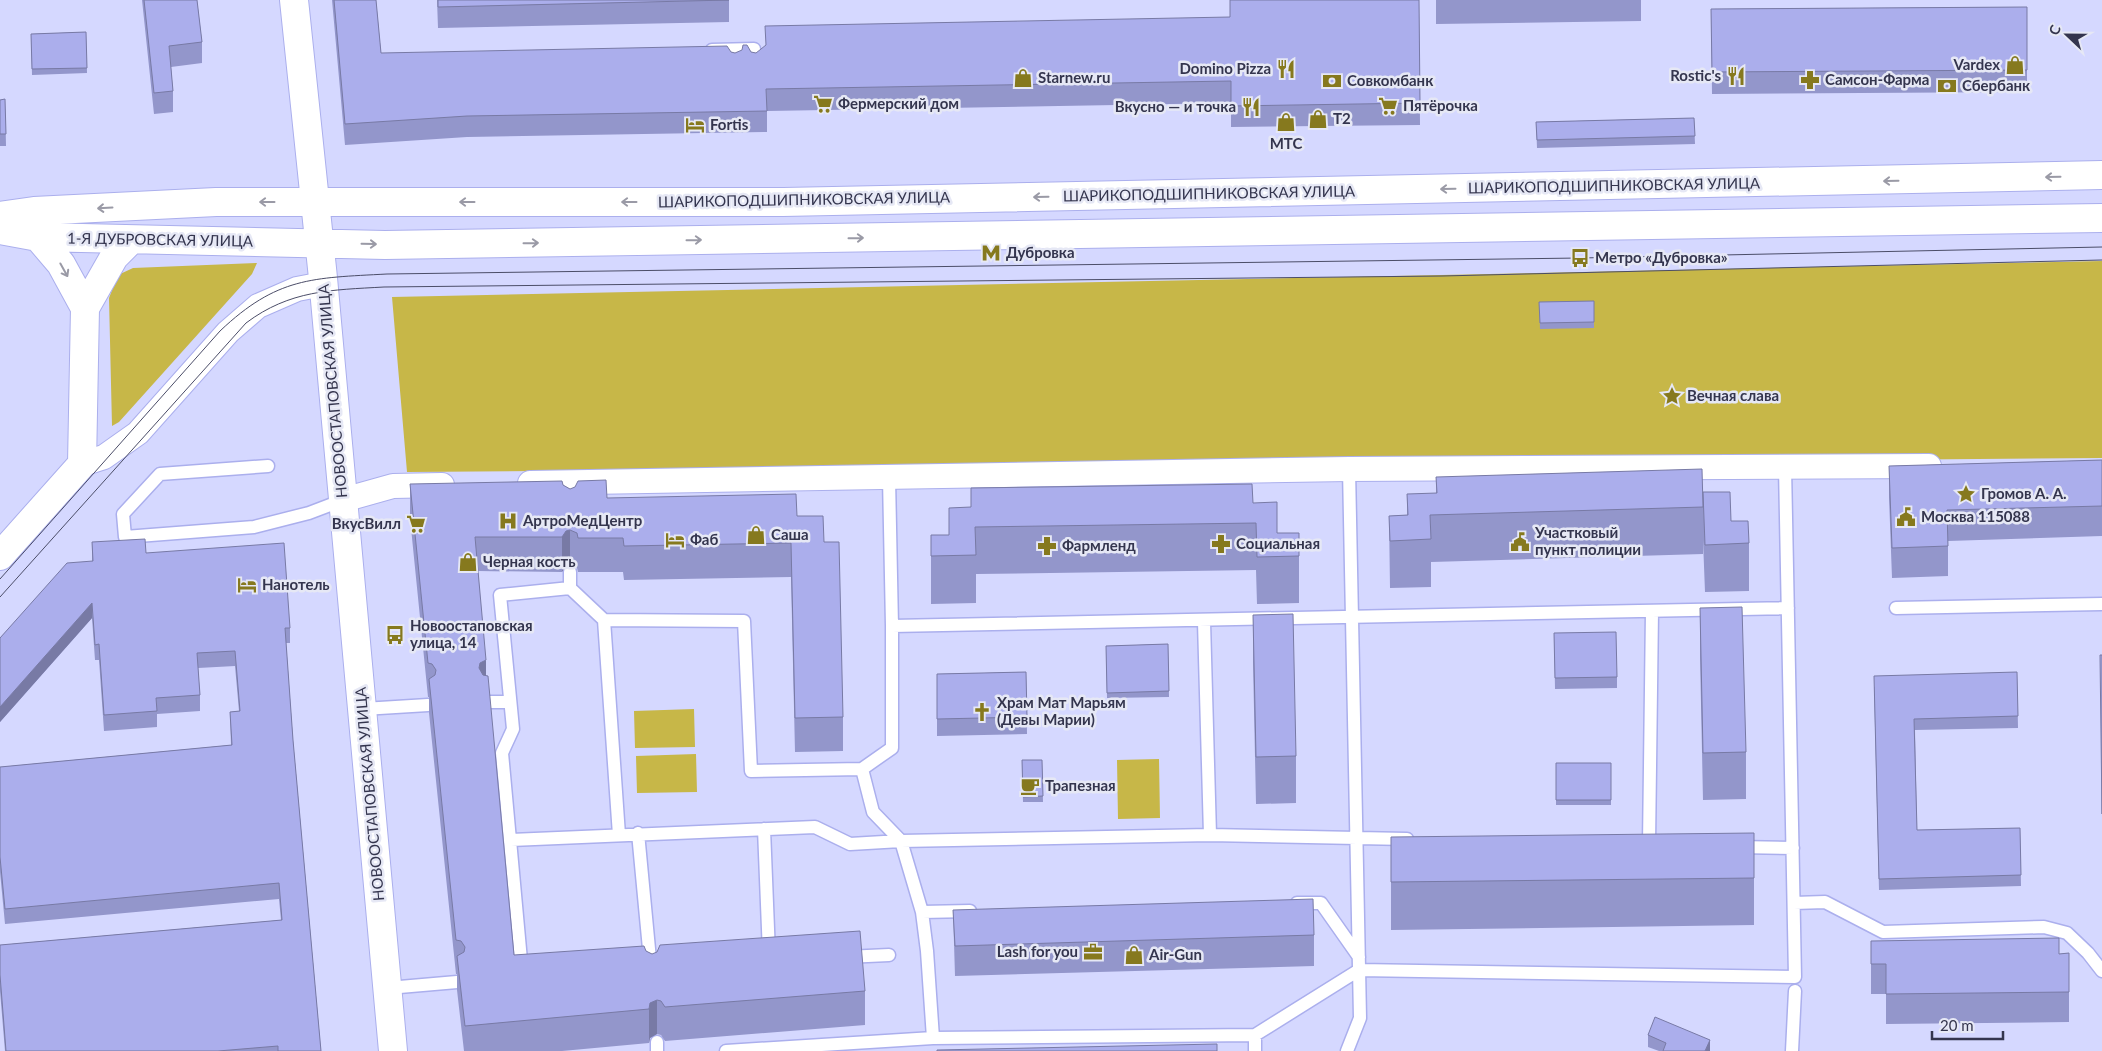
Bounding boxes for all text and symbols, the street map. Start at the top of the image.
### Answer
north arrow [2042,10,2092,60]
text: С [2045,22,2064,37]
shop icon: Vardex [2004,54,2026,76]
place label: Vardex [1952,55,2000,73]
restaurant icon: Domino Pizza [1275,58,1297,80]
place label: Domino Pizza [1180,59,1271,77]
restaurant icon: Rostic's [1725,65,1747,87]
place label: Rostic's [1670,66,1721,84]
shop icon: Starnew.ru [1012,67,1034,89]
place label: Starnew.ru [1038,68,1110,86]
pharmacy icon: Самсон-Фарма [1799,69,1821,91]
bank icon: Совкомбанк [1321,70,1343,92]
place label: Самсон-Фарма [1825,70,1929,88]
place label: Совкомбанк [1347,71,1434,89]
bank icon: Сбербанк [1936,75,1958,97]
place label: Сбербанк [1962,76,2031,94]
supermarket icon: Фермерский дом [812,93,834,115]
place label: Фермерский дом [838,94,959,112]
supermarket icon: Пятёрочка [1377,95,1399,117]
restaurant icon: Вкусно — и точка [1240,96,1262,118]
place label: Пятёрочка [1403,96,1478,114]
place label: Вкусно — и точка [1115,97,1236,115]
shop icon: T2 [1307,108,1329,130]
place label: T2 [1333,109,1351,127]
shop icon: МТС [1275,111,1297,133]
hotel icon: Fortis [684,114,706,136]
place label: Fortis [710,115,749,133]
place label: МТС [1270,134,1302,152]
one-way arrow [2046,172,2062,182]
street label: ШАРИКОПОДШИПНИКОВСКАЯ УЛИЦА [1468,173,1761,197]
one-way arrow [1883,176,1900,186]
street label: ШАРИКОПОДШИПНИКОВСКАЯ УЛИЦА [1063,181,1356,205]
one-way arrow [1441,185,1457,194]
street label: ШАРИКОПОДШИПНИКОВСКАЯ УЛИЦА [658,187,951,211]
one-way arrow [1033,192,1050,202]
one-way arrow [259,197,276,207]
one-way arrow [459,197,475,207]
one-way arrow [621,197,638,207]
one-way arrow [97,203,113,212]
street label: 1-Я ДУБРОВСКАЯ УЛИЦА [67,228,254,250]
one-way arrow [848,233,864,242]
one-way arrow [685,235,701,245]
one-way arrow [523,238,539,247]
one-way arrow [360,240,376,249]
metro station icon: Дубровка [980,242,1002,264]
place label: Дубровка [1006,243,1075,261]
bus stop icon: Метро «Дубровка» [1569,247,1591,269]
place label: Метро «Дубровка» [1595,248,1728,266]
one-way arrow [60,263,70,277]
street label: НОВООСТАПОВСКАЯ УЛИЦА [314,283,350,499]
place icon: Вечная слава [1661,385,1683,407]
place label: Вечная слава [1687,386,1779,404]
place icon: Громов А. А. [1955,483,1977,505]
place label: Громов А. А. [1981,484,2067,502]
public building icon: Москва 115088 [1895,506,1917,528]
place label: Москва 115088 [1921,507,2030,525]
hospital icon: АртроМедЦентр [497,510,519,532]
place label: АртроМедЦентр [522,511,642,529]
supermarket icon: ВкусВилл [405,513,427,535]
place label: ВкусВилл [332,514,401,532]
place label: Участковый пункт полиции [1534,523,1641,558]
shop icon: Саша [745,524,767,546]
place label: Саша [771,525,809,543]
hotel icon: Фаб [664,529,686,551]
place label: Фаб [690,530,718,548]
public building icon: Участковый пункт полиции [1509,531,1531,553]
pharmacy icon: Социальная [1210,533,1232,555]
place label: Социальная [1236,534,1320,552]
pharmacy icon: Фармленд [1036,535,1058,557]
place label: Фармленд [1062,536,1136,554]
shop icon: Черная кость [457,551,479,573]
place label: Черная кость [483,552,576,570]
hotel icon: Нанотель [236,574,258,596]
place label: Нанотель [262,575,330,593]
place label: Новоостаповская улица, 14 [410,616,533,651]
bus stop icon: Новоостаповская улица, 14 [384,624,406,646]
street label: НОВООСТАПОВСКАЯ УЛИЦА [351,686,387,902]
place label: Храм Мат Марьям (Девы Марии) [997,693,1126,728]
church icon: Храм Мат Марьям (Девы Марии) [971,701,993,723]
cafe icon: Трапезная [1019,775,1041,797]
place label: Трапезная [1045,776,1116,794]
office icon: Lash for you [1082,941,1104,963]
place label: Lash for you [997,942,1078,960]
shop icon: Air-Gun [1123,944,1145,966]
place label: Air-Gun [1148,945,1202,963]
scale bar [1932,1008,2003,1040]
text: 20 m [1940,1016,1974,1034]

